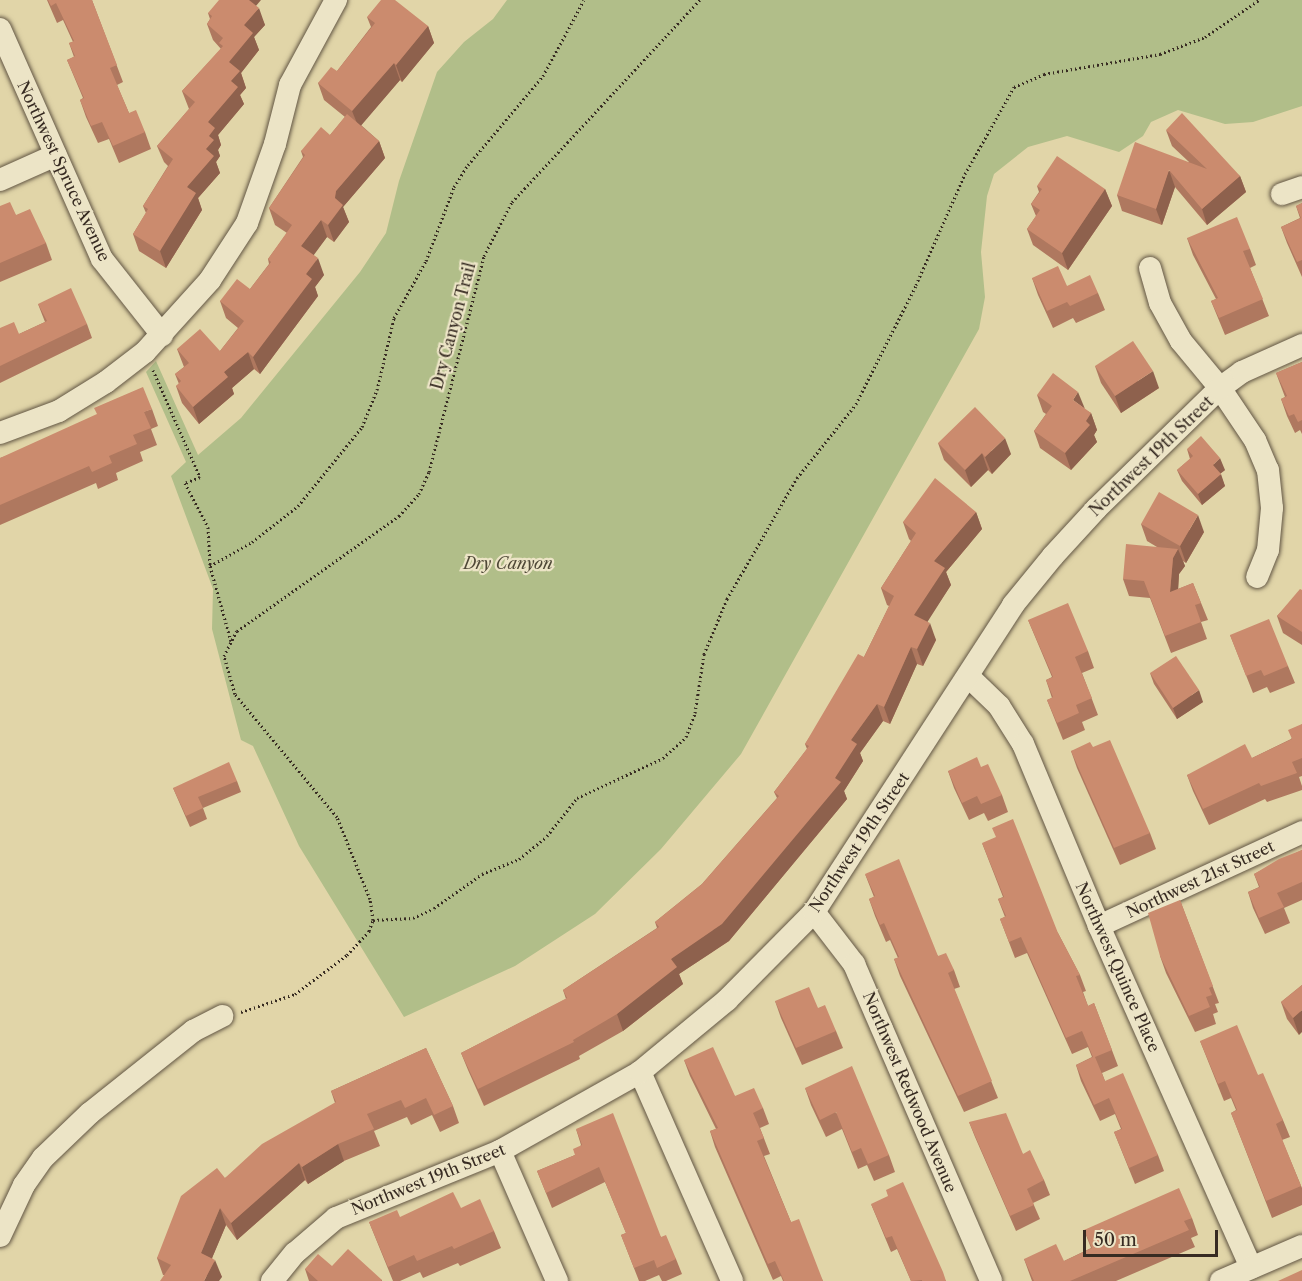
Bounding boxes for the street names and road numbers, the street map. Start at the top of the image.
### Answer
street label: Northwest Spruce Avenue [14,77,114,265]
street label: Dry Canyon Trail [427,260,479,392]
street label: Northwest 19th Street [1085,392,1217,520]
street label: Northwest 19th Street [805,768,913,916]
street label: Northwest 21st Street [1123,836,1277,922]
street label: Northwest Quince Place [1072,879,1164,1055]
street label: Northwest Redwood Avenue [859,989,961,1195]
street label: Northwest 19th Street [348,1139,508,1219]

